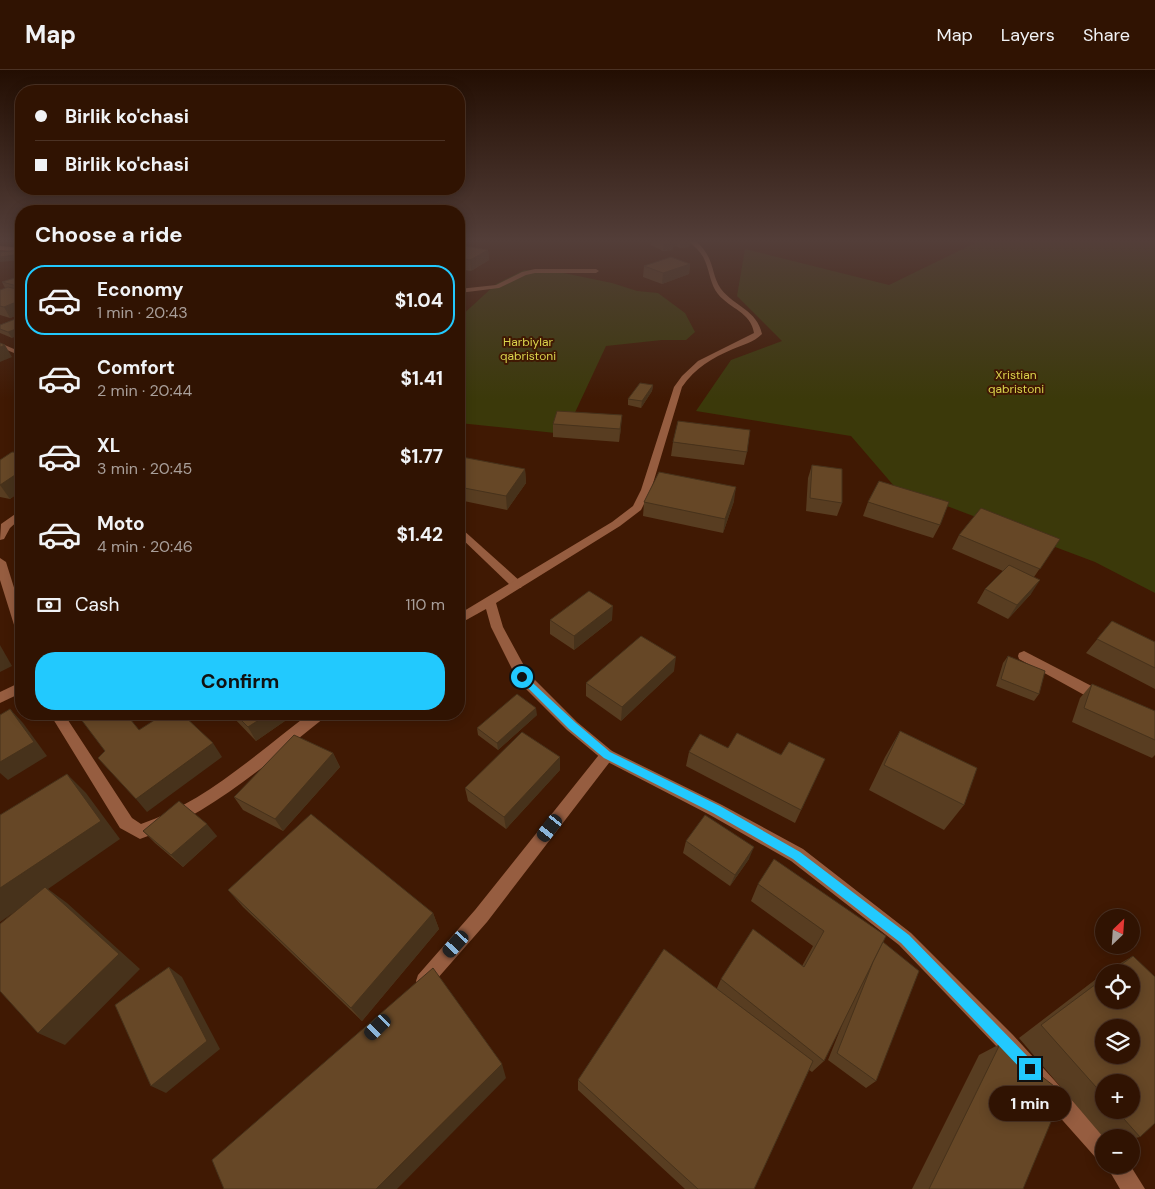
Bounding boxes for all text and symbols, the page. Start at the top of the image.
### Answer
text: Map [25,19,76,50]
text: Map [937,23,973,47]
text: Layers [1001,23,1055,47]
text: Share [1083,23,1130,47]
text: Birlik ko'chasi [65,104,189,129]
text: Birlik ko'chasi [65,152,189,177]
text: Choose a ride [35,220,183,249]
text: Economy [97,277,184,302]
icon: car [37,278,82,323]
text: $1.04 [395,288,443,313]
text: 1 min · 20:43 [97,302,188,323]
park label: Harbiylar qabristoni [500,334,556,364]
text: Comfort [97,355,175,380]
icon: car [37,356,82,401]
text: $1.41 [401,366,443,391]
park label: Xristian qabristoni [988,367,1044,397]
text: 2 min · 20:44 [97,380,192,401]
text: XL [97,433,120,458]
icon: car [37,434,82,479]
text: $1.77 [400,444,443,469]
text: 3 min · 20:45 [97,458,192,479]
text: Moto [97,511,145,536]
icon: car [37,512,82,557]
text: $1.42 [397,522,443,547]
text: 4 min · 20:46 [97,536,193,557]
icon: cash [35,591,63,619]
text: Cash [75,592,119,617]
text: 110 m [406,594,445,615]
button: Confirm [35,652,445,710]
route start [511,666,533,688]
car [534,812,565,844]
north arrow [1095,909,1140,954]
map controls [1095,909,1140,1174]
car [440,928,471,960]
button: locate [1095,964,1140,1009]
car [361,1011,394,1043]
button: layers [1095,1019,1140,1064]
route end [1019,1058,1041,1080]
button: + [1095,1074,1140,1119]
callout: 1 min [989,1086,1071,1122]
text: 1 min [1011,1093,1049,1114]
button: − [1095,1129,1140,1174]

